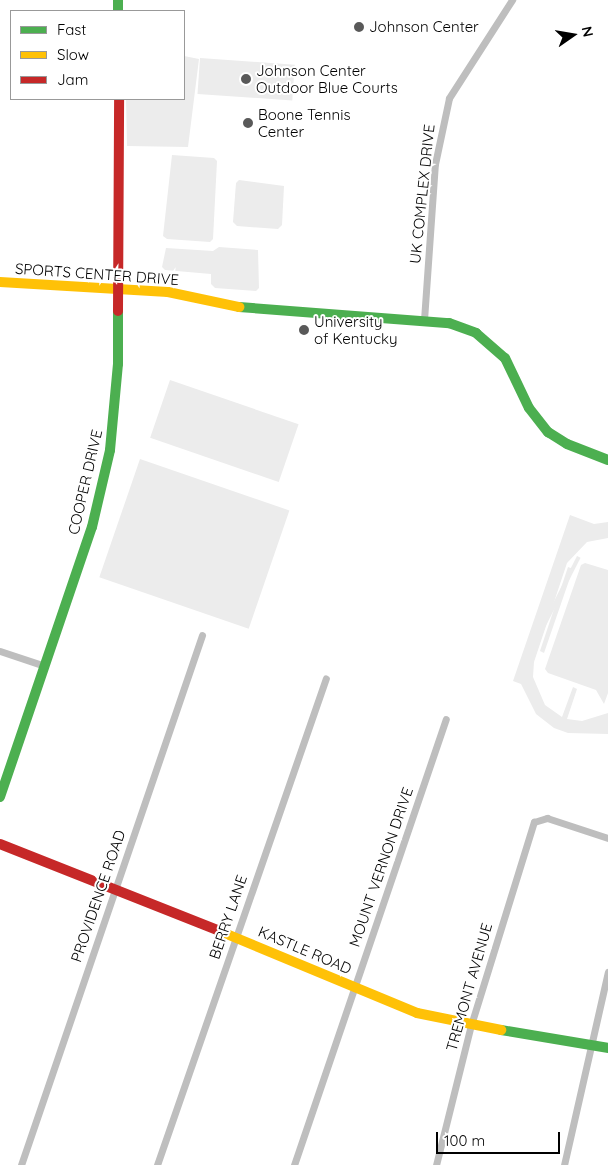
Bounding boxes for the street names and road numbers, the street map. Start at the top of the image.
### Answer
street label: UK COMPLEX DRIVE [406,123,438,265]
street label: SPORTS CENTER DRIVE [14,259,180,289]
street label: COOPER DRIVE [64,428,106,536]
street label: MOUNT VERNON DRIVE [345,785,417,949]
street label: PROVIDENCE ROAD [67,828,129,964]
street label: BERRY LANE [205,873,251,961]
street label: TREMONT AVENUE [442,921,496,1053]
street label: KASTLE ROAD [256,922,354,978]

